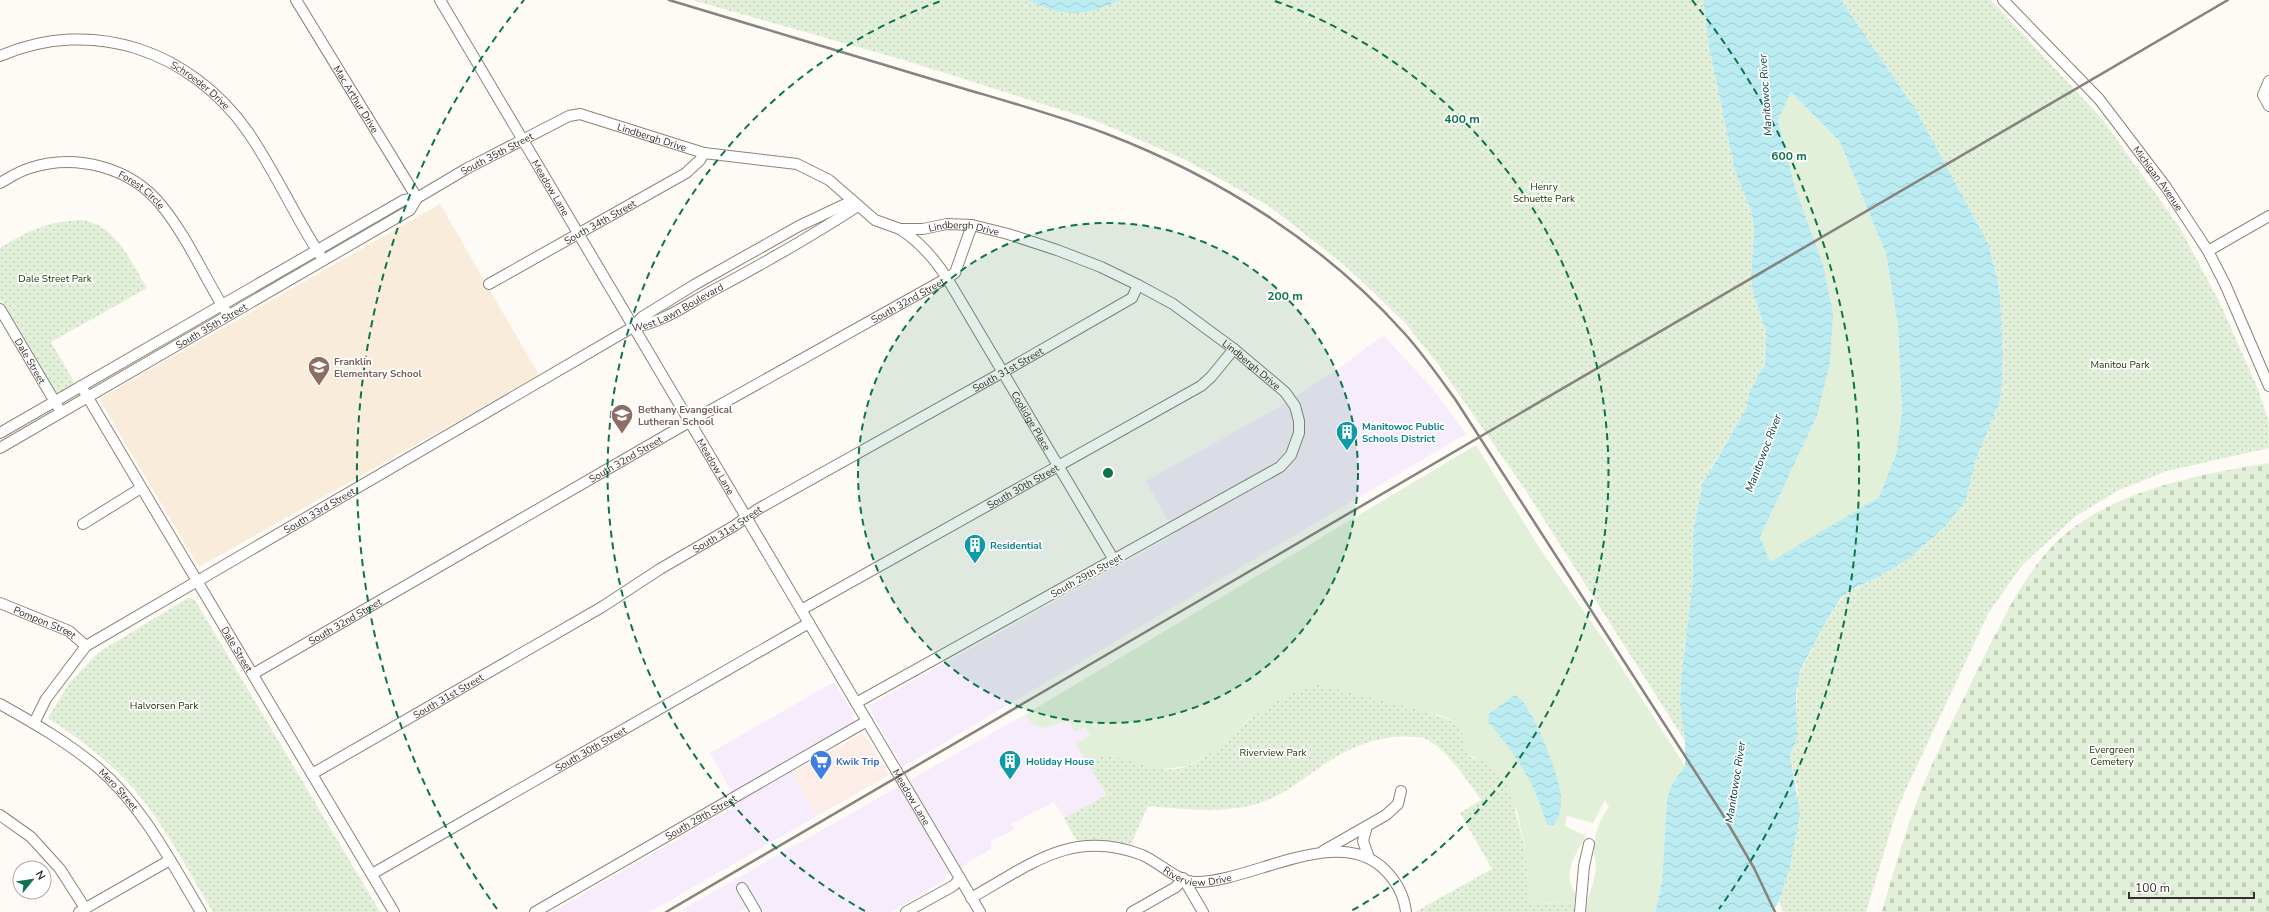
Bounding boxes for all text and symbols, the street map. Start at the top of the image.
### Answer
water label: Manitowoc River [1755,52,1776,137]
street label: Schroeder Drive [168,58,233,113]
street label: Mac Arthur Drive [330,63,382,136]
text: 400 m [1444,111,1480,127]
street label: Lindbergh Drive [615,120,688,155]
street label: South 35th Street [458,129,536,179]
street label: Michigan Avenue [2129,144,2186,214]
text: 600 m [1771,148,1807,164]
street label: Meadow Lane [528,157,572,219]
street label: Forest Circle [116,168,168,212]
park label: Henry Schuette Park [1513,180,1576,206]
street label: South 34th Street [562,196,639,248]
street label: Lindbergh Drive [927,218,1001,240]
park label: Dale Street Park [18,272,93,286]
street label: South 32nd Street [869,274,948,327]
street label: West Lawn Boulevard [631,280,726,335]
text: 200 m [1267,288,1303,304]
street label: South 35th Street [173,300,250,353]
street label: Dale Street [11,336,49,387]
street label: Lindbergh Drive [1219,337,1283,393]
street label: South 31st Street [970,344,1046,396]
school or university icon: Franklin Elementary School [306,354,332,387]
place label: Franklin Elementary School [334,355,422,381]
park label: Manitou Park [2090,358,2151,372]
street label: Coolidge Place [1007,389,1054,453]
school or university icon: Bethany Evangelical Lutheran School [609,402,635,435]
place label: Bethany Evangelical Lutheran School [638,403,733,429]
water label: Manitowoc River [1742,411,1786,494]
building icon: Manitowoc Public Schools District [1334,419,1360,452]
place label: Manitowoc Public Schools District [1362,420,1445,446]
street label: South 32nd Street [587,433,665,486]
street label: Meadow Lane [693,436,737,498]
street label: South 30th Street [985,461,1062,512]
centre of rings [1101,466,1115,480]
street label: South 33rd Street [281,484,358,537]
street label: South 31st Street [690,502,765,557]
building icon: Residential [962,532,988,565]
place label: Residential [990,539,1043,553]
street label: South 29th Street [1048,550,1125,601]
street label: South 32nd Street [306,595,385,649]
street label: Pompon Street [11,603,79,643]
street label: Dale Street [218,624,256,675]
street label: South 31st Street [411,670,487,722]
park label: Halvorsen Park [130,699,199,713]
street label: South 30th Street [553,723,630,775]
water label: Manitowoc River [1722,739,1750,824]
park label: Evergreen Cemetery [2089,743,2135,769]
park label: Riverview Park [1240,746,1307,760]
supermarket icon: Kwik Trip [808,748,834,781]
building icon: Holiday House [997,748,1023,781]
place label: Kwik Trip [836,755,879,769]
place label: Holiday House [1026,755,1095,769]
street label: Mero Street [95,766,141,814]
street label: Meadow Lane [889,767,933,828]
street label: South 29th Street [663,791,740,844]
north arrow [12,860,52,900]
street label: Riverview Drive [1160,863,1233,890]
text: N [32,868,49,883]
scale bar [2129,874,2254,900]
text: 100 m [2135,880,2170,896]

